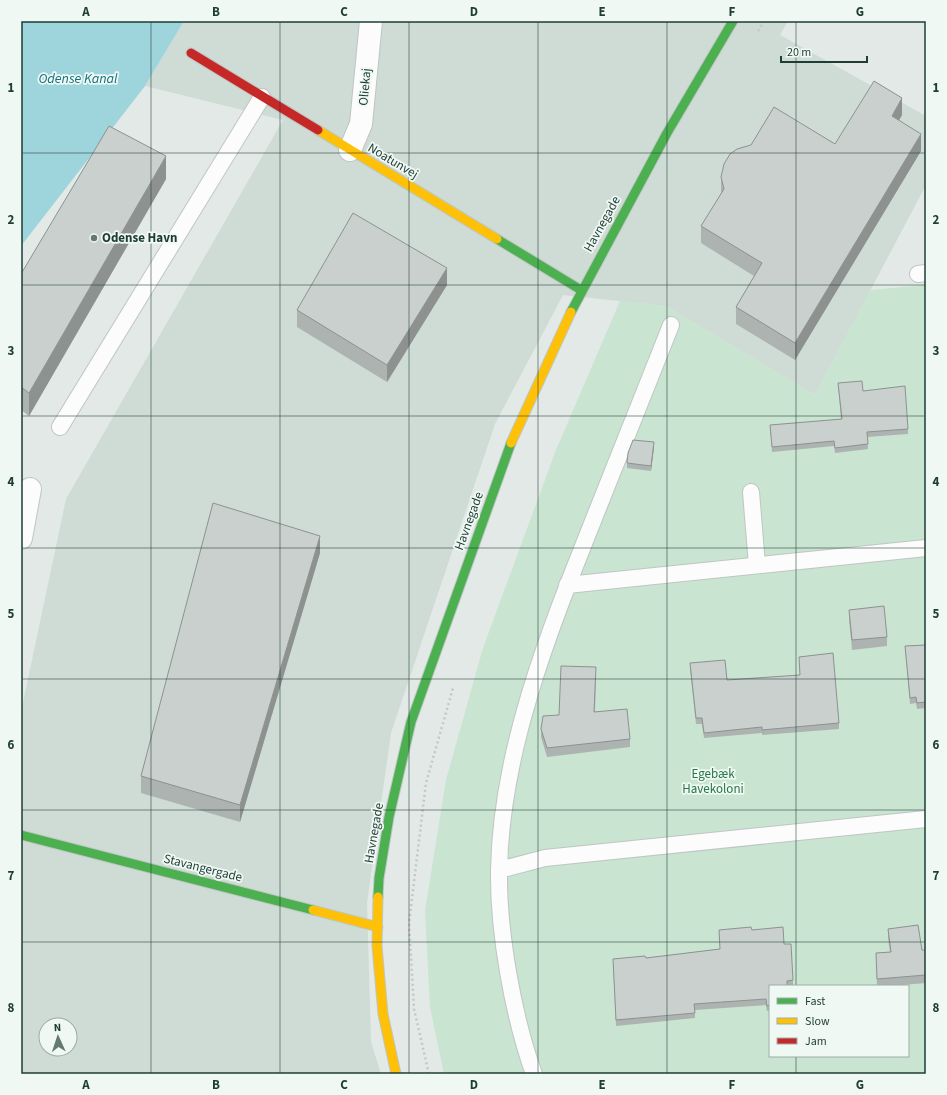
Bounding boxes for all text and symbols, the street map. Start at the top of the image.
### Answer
text: A [81,3,90,21]
text: B [212,3,220,21]
text: C [340,3,348,21]
text: D [470,3,478,21]
text: E [598,3,606,21]
text: F [729,3,736,21]
text: G [856,3,864,21]
scale bar [781,38,867,64]
text: 20 m [787,44,811,61]
street label: Oliekaj [354,67,376,107]
water label: Odense Kanal [38,69,118,89]
text: 1 [8,79,15,97]
text: 1 [933,79,940,97]
street label: Noatunvej [364,139,422,183]
street label: Havnegade [579,193,625,255]
text: 2 [8,211,15,229]
text: 2 [933,211,940,229]
place label: Odense Havn [102,229,177,247]
marker: Odense Havn [89,233,99,243]
text: 3 [8,342,15,360]
text: 3 [933,342,940,360]
text: 4 [8,473,15,491]
text: 4 [933,473,940,491]
street label: Havnegade [450,489,488,553]
text: 5 [8,605,15,623]
text: 5 [933,605,940,623]
text: 6 [8,736,15,754]
text: 6 [933,736,940,754]
park label: Egebæk Havekoloni [682,765,744,798]
street label: Havnegade [360,801,388,865]
street label: Stavangergade [162,850,244,886]
text: 7 [8,867,15,885]
text: 7 [933,867,940,885]
legend [769,985,909,1057]
text: Fast [805,993,825,1010]
text: 8 [8,999,15,1017]
text: 8 [933,999,940,1017]
text: Slow [805,1013,830,1030]
north arrow [38,1017,78,1057]
text: N [53,1020,62,1035]
text: Jam [805,1033,827,1050]
text: A [81,1076,90,1094]
text: B [212,1076,220,1094]
text: C [340,1076,348,1094]
text: D [470,1076,478,1094]
text: E [598,1076,606,1094]
text: F [729,1076,736,1094]
text: G [856,1076,864,1094]

